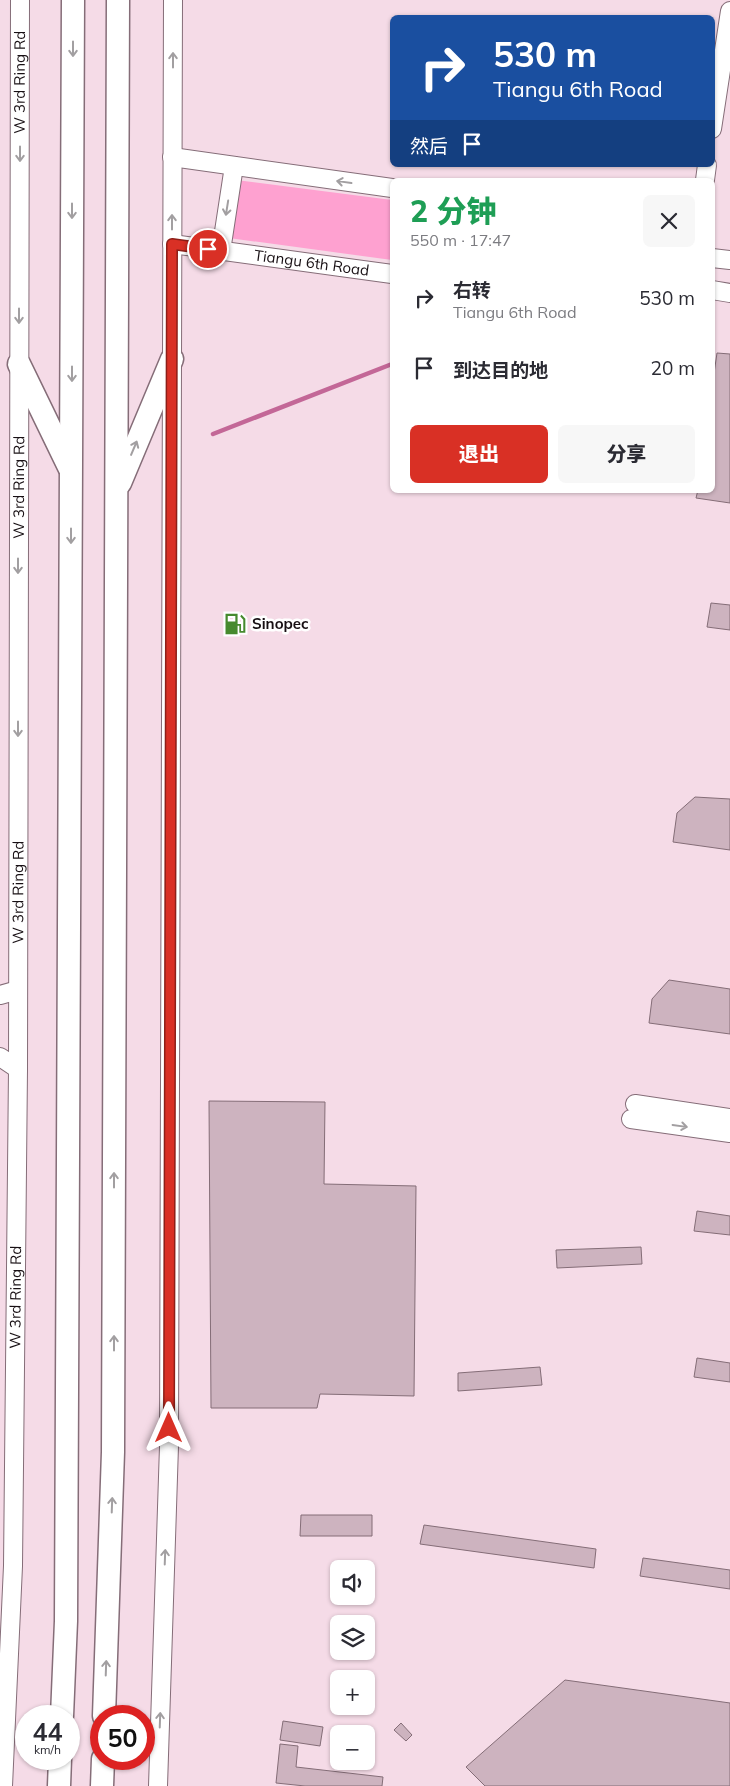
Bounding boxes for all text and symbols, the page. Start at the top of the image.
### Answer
street label: W 3rd Ring Rd [10,31,29,134]
text: 530 m [493,32,597,76]
icon: right [410,35,475,100]
one-way arrow [68,40,78,56]
one-way arrow [168,52,178,68]
text: Tiangu 6th Road [493,75,663,103]
icon: arrive [458,130,486,158]
text: 然后 [410,134,448,158]
one-way arrow [15,145,25,161]
one-way arrow [337,176,353,186]
text: 2 分钟 [410,192,496,230]
button: close [643,195,695,247]
one-way arrow [222,200,232,216]
one-way arrow [67,202,77,219]
one-way arrow [167,215,177,231]
pin [187,228,229,270]
text: 550 m · 17:47 [410,230,511,250]
icon: arrive [194,235,222,263]
street label: Tiangu 6th Road [253,245,370,280]
text: 右转 [453,278,491,302]
icon: right [410,284,438,312]
text: 530 m [639,286,695,310]
text: Tiangu 6th Road [453,302,576,322]
one-way arrow [14,308,24,324]
icon: arrive [410,354,438,382]
text: 20 m [651,356,695,380]
text: 到达目的地 [453,358,548,382]
one-way arrow [67,365,77,381]
button: 退出 [410,425,548,483]
button: 分享 [558,425,695,483]
street label: W 3rd Ring Rd [9,436,28,539]
one-way arrow [130,441,140,456]
one-way arrow [66,528,76,544]
one-way arrow [13,558,23,574]
fuel station icon: Sinopec [222,611,248,637]
place label: Sinopec [252,614,309,633]
one-way arrow [13,720,23,736]
street label: W 3rd Ring Rd [8,841,27,944]
one-way arrow [671,1121,687,1131]
one-way arrow [109,1172,119,1188]
street label: W 3rd Ring Rd [5,1246,25,1349]
one-way arrow [109,1335,119,1351]
position arrow [142,1401,194,1453]
one-way arrow [107,1497,116,1513]
one-way arrow [160,1550,170,1566]
map controls [330,1560,375,1770]
button: sound [330,1560,375,1605]
button: layers [330,1615,375,1660]
one-way arrow [101,1660,111,1676]
button: + [330,1670,375,1715]
speed limit sign: 50 [90,1705,155,1770]
one-way arrow [156,1712,165,1728]
text: 44 [32,1716,63,1747]
button: − [330,1725,375,1770]
text: km/h [34,1742,61,1757]

